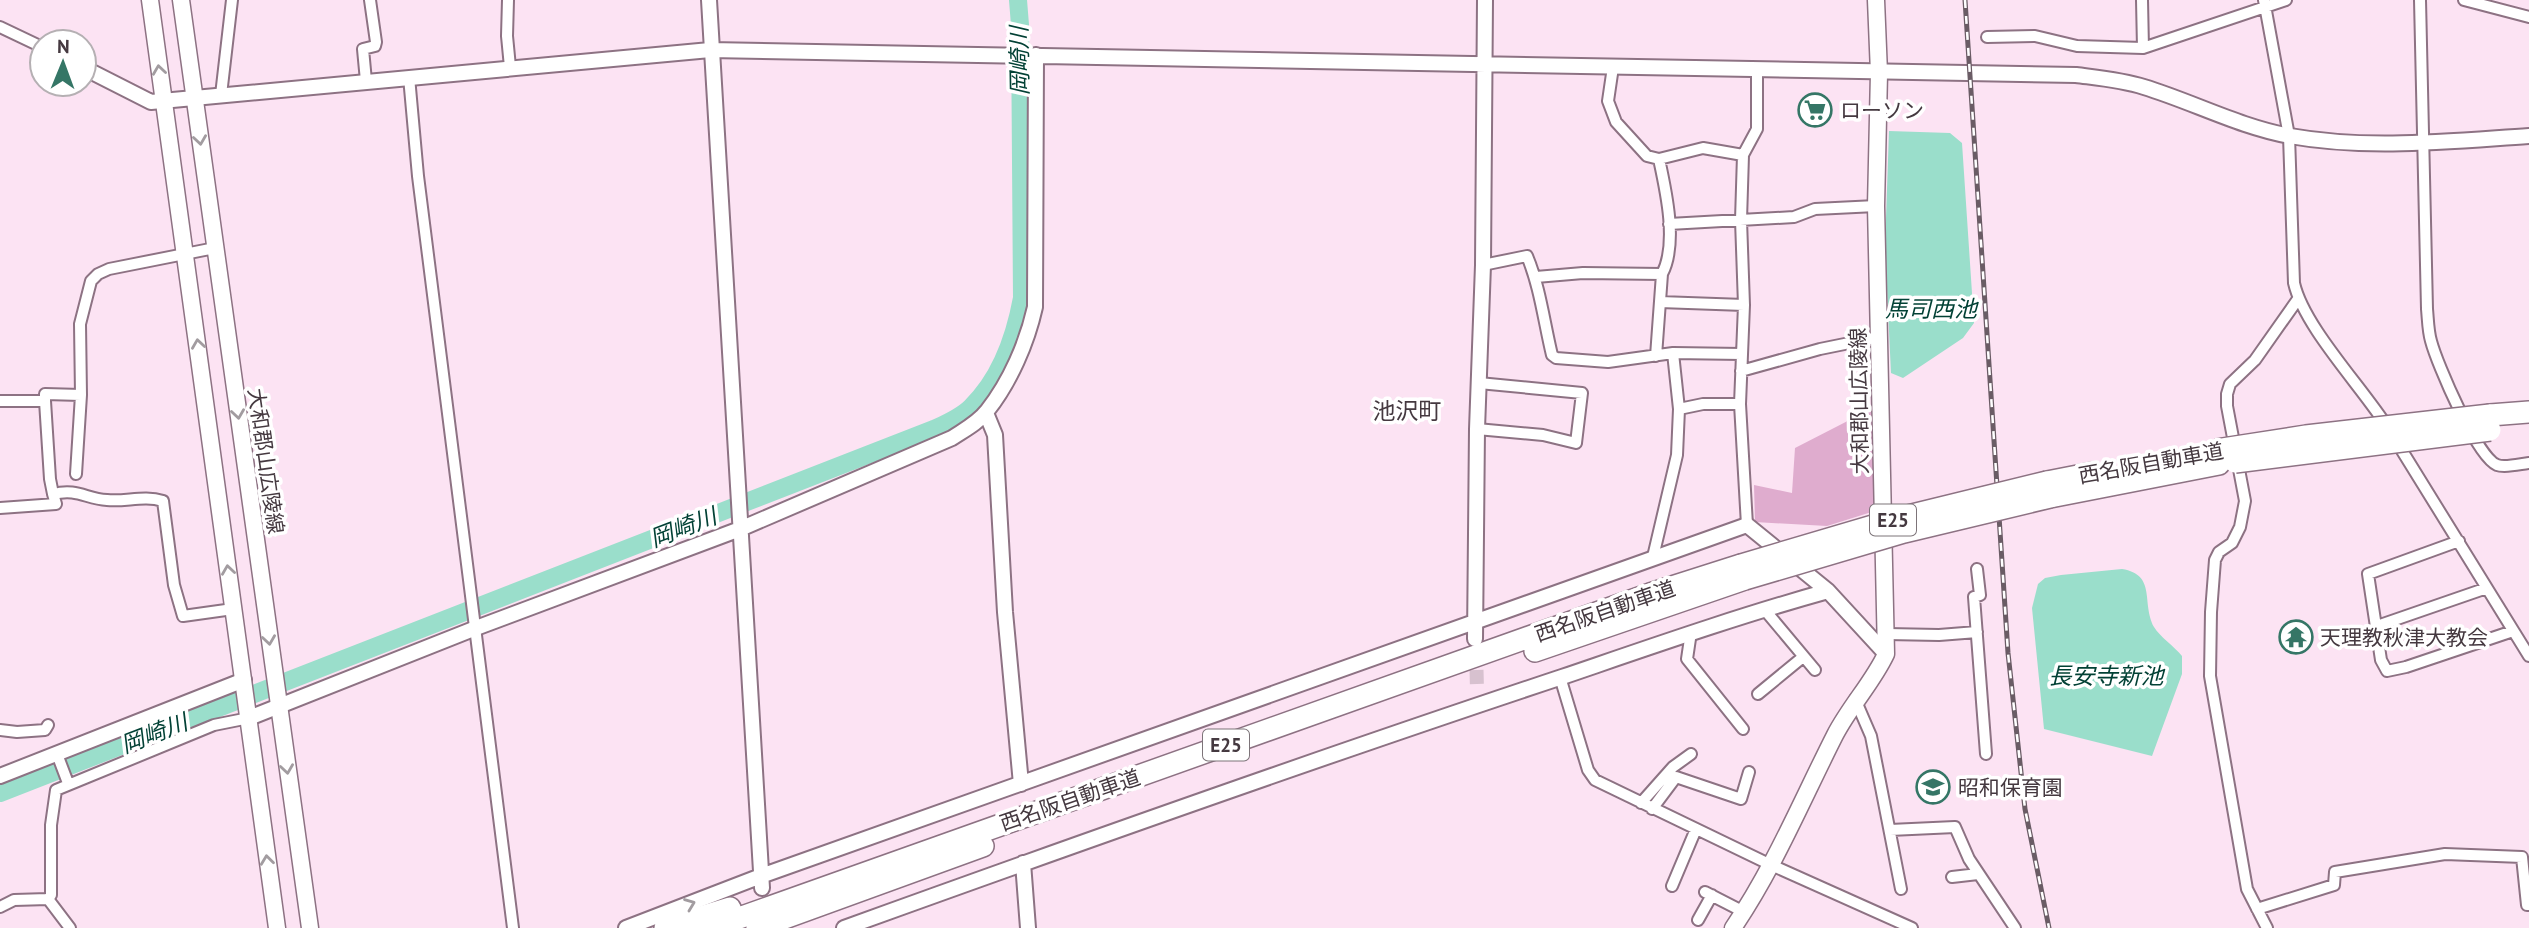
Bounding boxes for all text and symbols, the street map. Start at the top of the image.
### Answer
water label: 岡崎川 [1004,23,1034,96]
north arrow [28,28,98,98]
text: N [57,34,70,58]
one-way arrow [152,64,167,76]
supermarket icon: ローソン [1796,91,1834,129]
place label: ローソン [1840,97,1924,124]
one-way arrow [192,135,207,146]
water label: 馬司西池 [1885,294,1979,323]
street label: 大和郡山広陵線 [1844,327,1874,475]
one-way arrow [190,338,205,350]
street label: 大和郡山広陵線 [242,386,290,536]
district label: 池沢町 [1373,396,1442,425]
one-way arrow [230,408,245,420]
street label: 西名阪自動車道 [2076,437,2226,489]
water label: 岡崎川 [646,500,723,553]
road number: E25 [1870,505,1916,536]
one-way arrow [221,564,236,575]
street label: 西名阪自動車道 [1531,574,1679,648]
temple icon: 天理教秋津大教会 [2277,618,2315,656]
place label: 天理教秋津大教会 [2320,624,2488,651]
one-way arrow [261,634,276,646]
water label: 長安寺新池 [2049,661,2166,690]
water label: 岡崎川 [117,706,194,759]
road number: E25 [1203,730,1249,760]
one-way arrow [280,763,295,774]
street label: 西名阪自動車道 [996,763,1144,837]
school or university icon: 昭和保育園 [1914,768,1952,806]
place label: 昭和保育園 [1958,774,2063,801]
one-way arrow [260,855,275,866]
one-way arrow [684,898,696,912]

